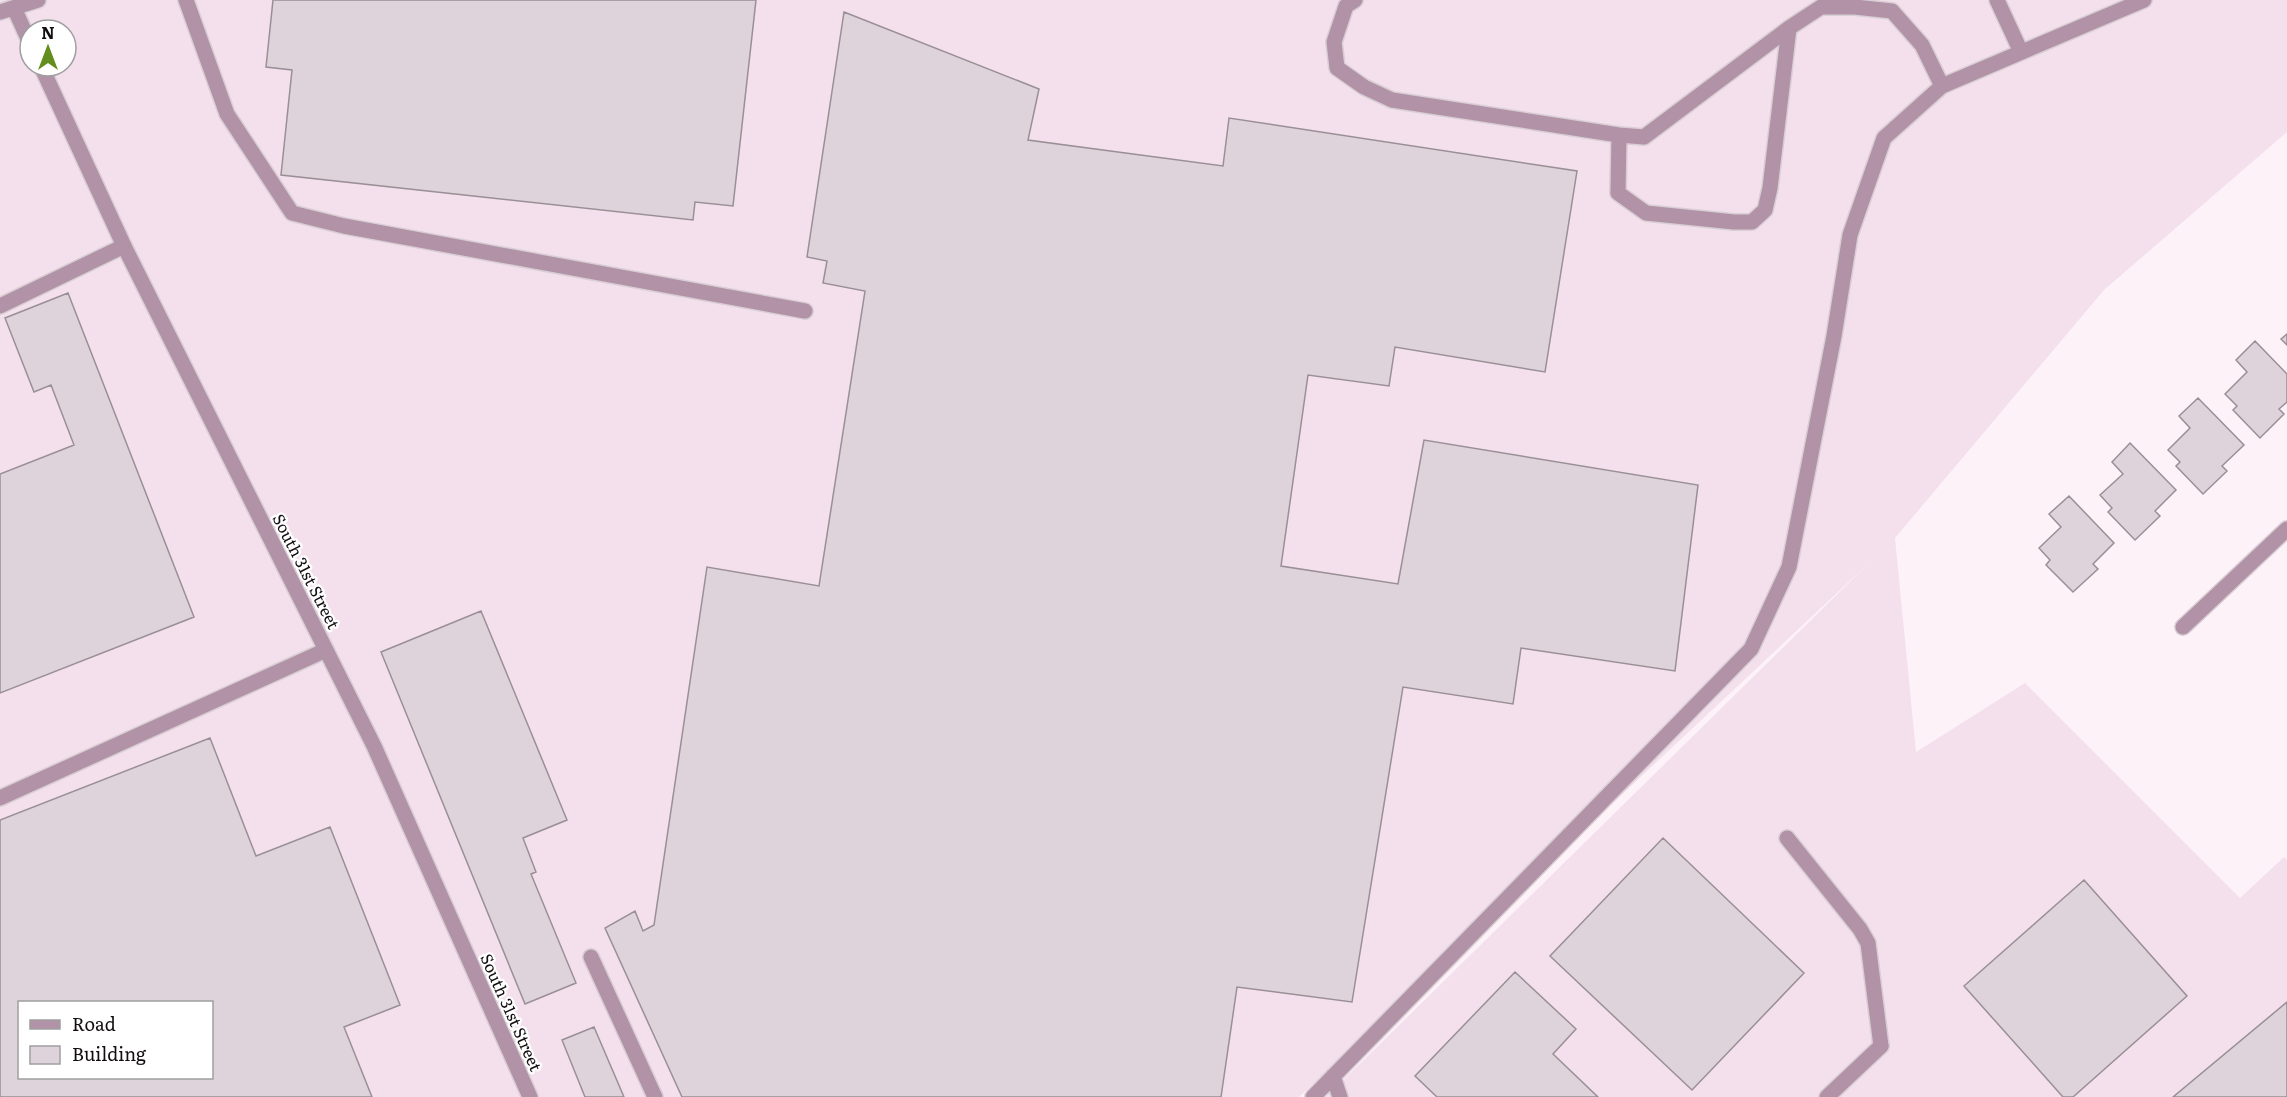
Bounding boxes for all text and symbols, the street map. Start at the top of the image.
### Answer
north arrow [18,18,78,78]
text: N [41,20,55,44]
street label: South 31st Street [268,509,347,633]
street label: South 31st Street [475,949,549,1075]
legend [18,1001,213,1079]
text: Road [72,1010,116,1037]
text: Building [72,1040,147,1067]

